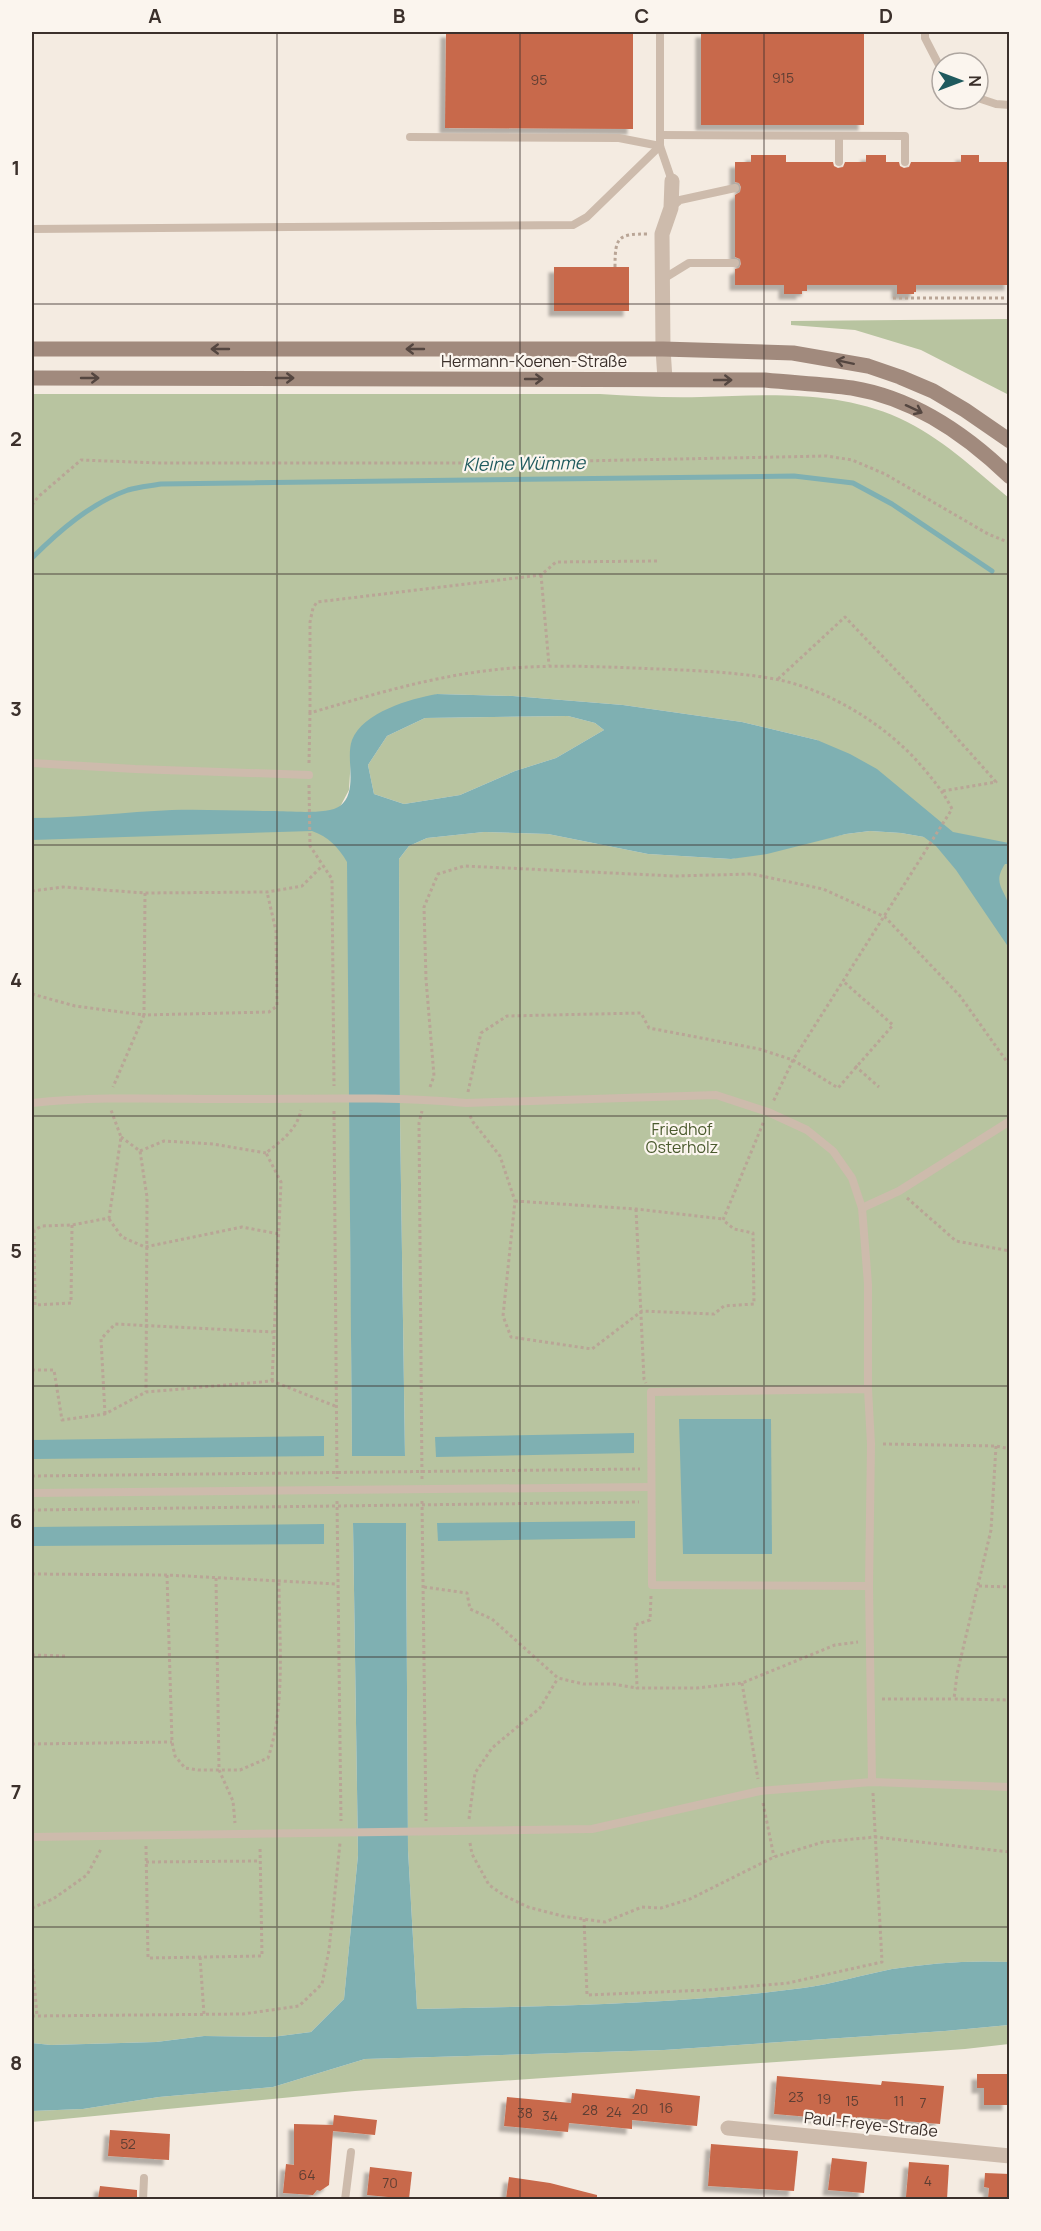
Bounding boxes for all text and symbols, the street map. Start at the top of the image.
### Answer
text: A [148,2,162,29]
text: B [393,2,406,29]
text: C [635,2,649,29]
text: D [879,2,893,29]
north arrow [930,51,990,111]
house number: 915 [772,68,794,87]
house number: 95 [531,70,547,89]
text: N [964,75,986,87]
text: 1 [12,154,20,181]
one-way arrow [211,343,231,355]
one-way arrow [406,343,426,355]
street label: Hermann-Koenen-Straße [441,350,627,372]
one-way arrow [836,355,855,367]
one-way arrow [79,372,99,384]
one-way arrow [274,372,294,384]
one-way arrow [523,373,543,385]
one-way arrow [713,374,733,386]
one-way arrow [905,403,923,415]
text: 2 [10,425,22,452]
water label: Kleine Wümme [463,450,587,476]
text: 3 [10,695,22,722]
text: 4 [10,966,22,993]
park label: Friedhof Osterholz [646,1118,718,1158]
text: 5 [10,1237,22,1264]
text: 6 [10,1507,22,1534]
text: 7 [11,1778,21,1805]
text: 8 [10,2049,22,2076]
house number: 23 [788,2087,804,2106]
house number: 19 [817,2089,831,2108]
house number: 15 [845,2091,859,2110]
house number: 11 [894,2091,904,2110]
house number: 7 [919,2093,927,2112]
house number: 16 [659,2098,673,2117]
house number: 20 [632,2099,648,2118]
house number: 28 [582,2100,598,2119]
house number: 24 [606,2102,622,2121]
house number: 38 [517,2103,533,2122]
house number: 34 [542,2106,558,2125]
street label: Paul-Freye-Straße [803,2106,939,2142]
house number: 52 [120,2134,136,2153]
house number: 64 [299,2165,315,2184]
house number: 4 [924,2171,932,2190]
house number: 70 [382,2173,398,2192]

